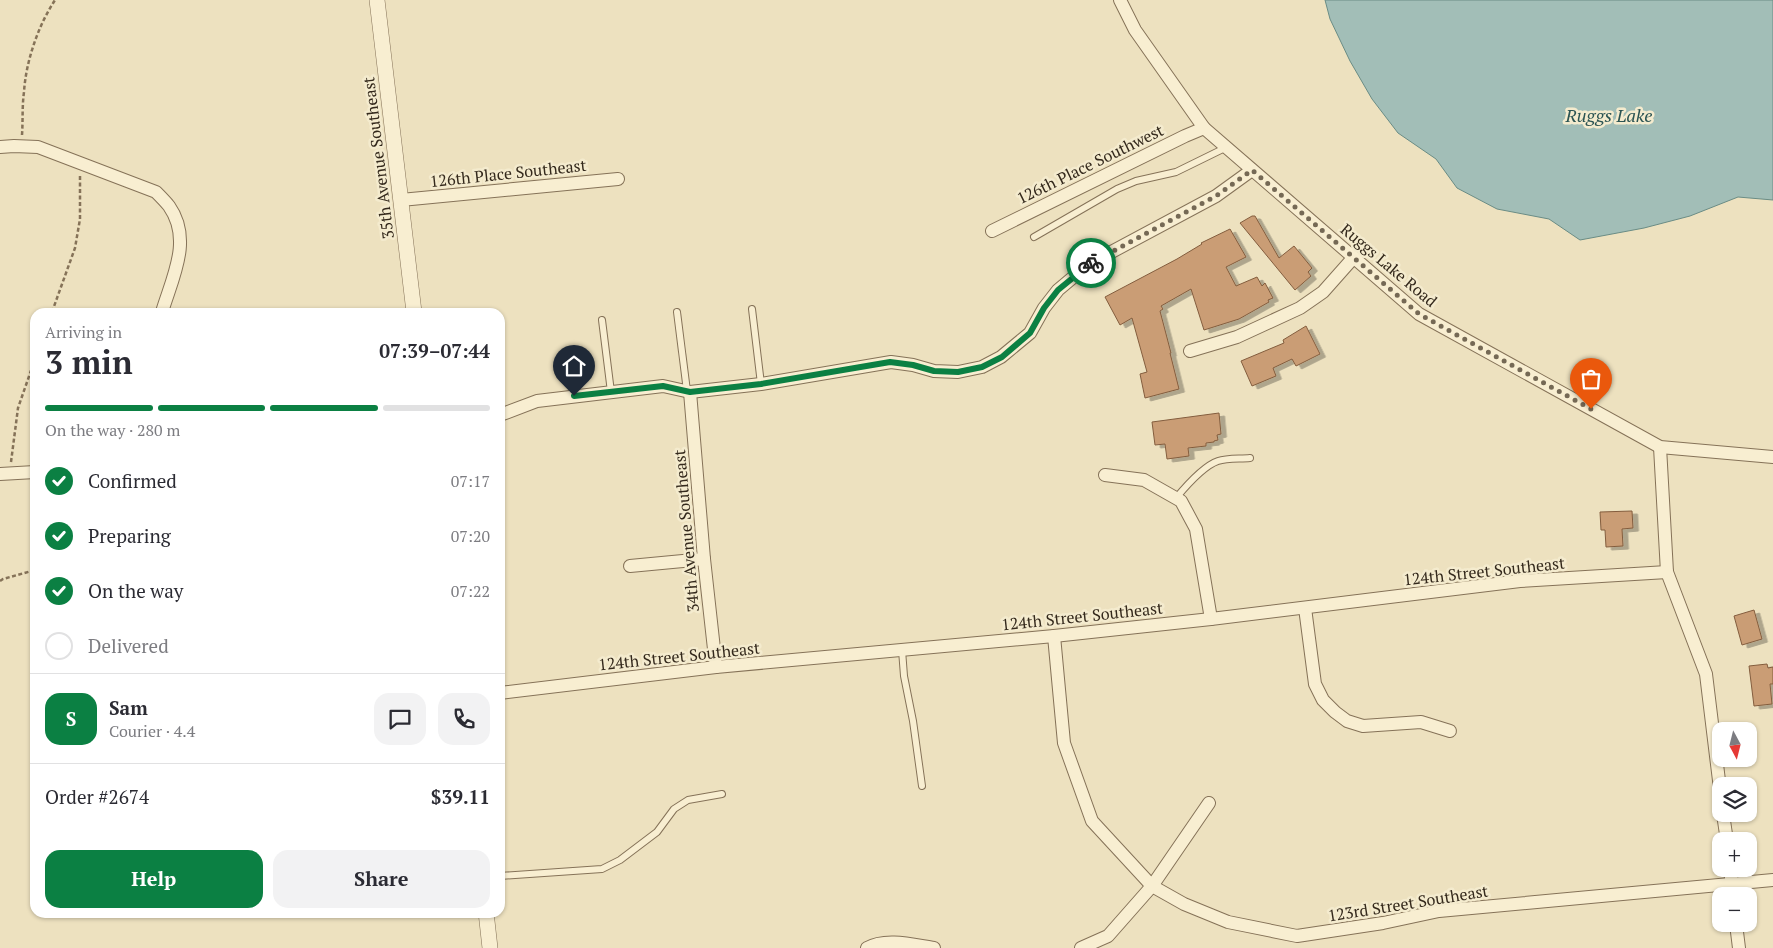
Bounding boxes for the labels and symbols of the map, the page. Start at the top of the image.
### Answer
street label: 35th Avenue Southeast [357,76,399,240]
water label: Ruggs Lake [1565,103,1652,127]
street label: 126th Place Southwest [1013,119,1167,209]
street label: 126th Place Southeast [429,154,587,192]
street label: Ruggs Lake Road [1336,218,1442,312]
courier [1066,238,1116,288]
pin [553,345,595,396]
pin [1570,358,1612,409]
street label: 34th Avenue Southeast [668,449,704,613]
street label: 124th Street Southeast [1402,552,1566,590]
street label: 124th Street Southeast [1000,597,1164,635]
street label: 124th Street Southeast [597,637,761,675]
north arrow [1712,722,1758,768]
street label: 123rd Street Southeast [1326,879,1490,927]

